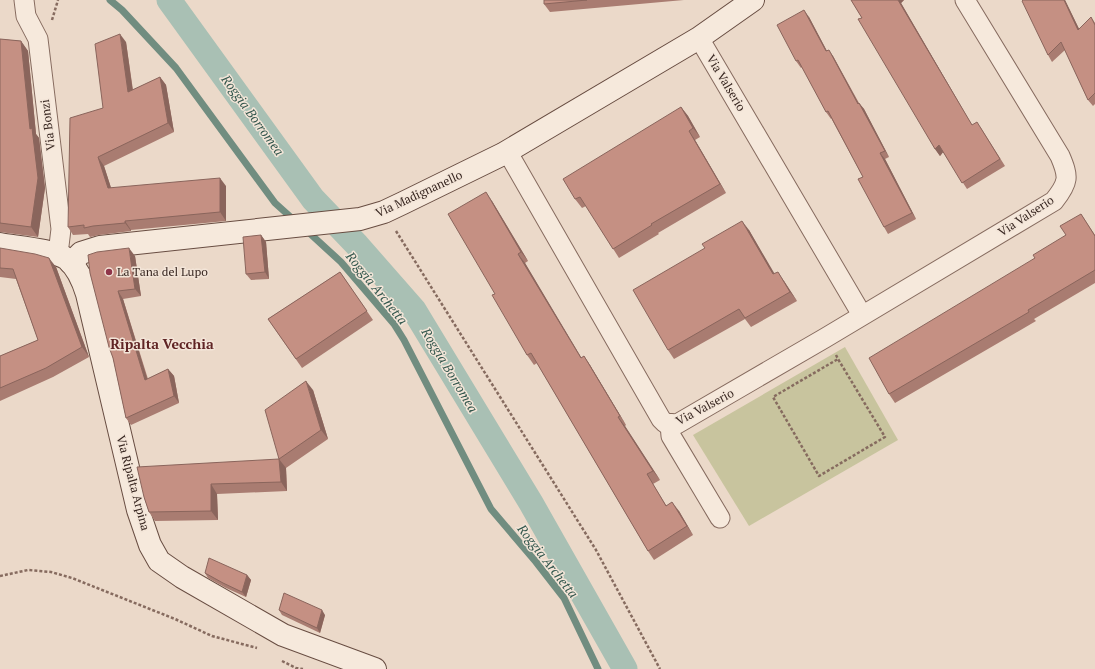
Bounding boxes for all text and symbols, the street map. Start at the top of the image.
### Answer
street label: Via Valserio [704,52,749,114]
water label: Roggia Borromea [217,70,288,159]
street label: Via Bonzi [37,98,58,151]
street label: Via Madignanello [373,167,465,220]
street label: Via Valserio [995,192,1057,239]
water label: Roggia Archetta [341,247,412,328]
place label: La Tana del Lupo [117,264,208,279]
marker: La Tana del Lupo [104,267,114,277]
water label: Roggia Borromea [417,323,482,416]
district label: Ripalta Vecchia [110,334,214,353]
street label: Via Valserio [673,385,737,428]
street label: Via Ripalta Arpina [114,434,153,532]
water label: Roggia Archetta [513,520,582,602]

